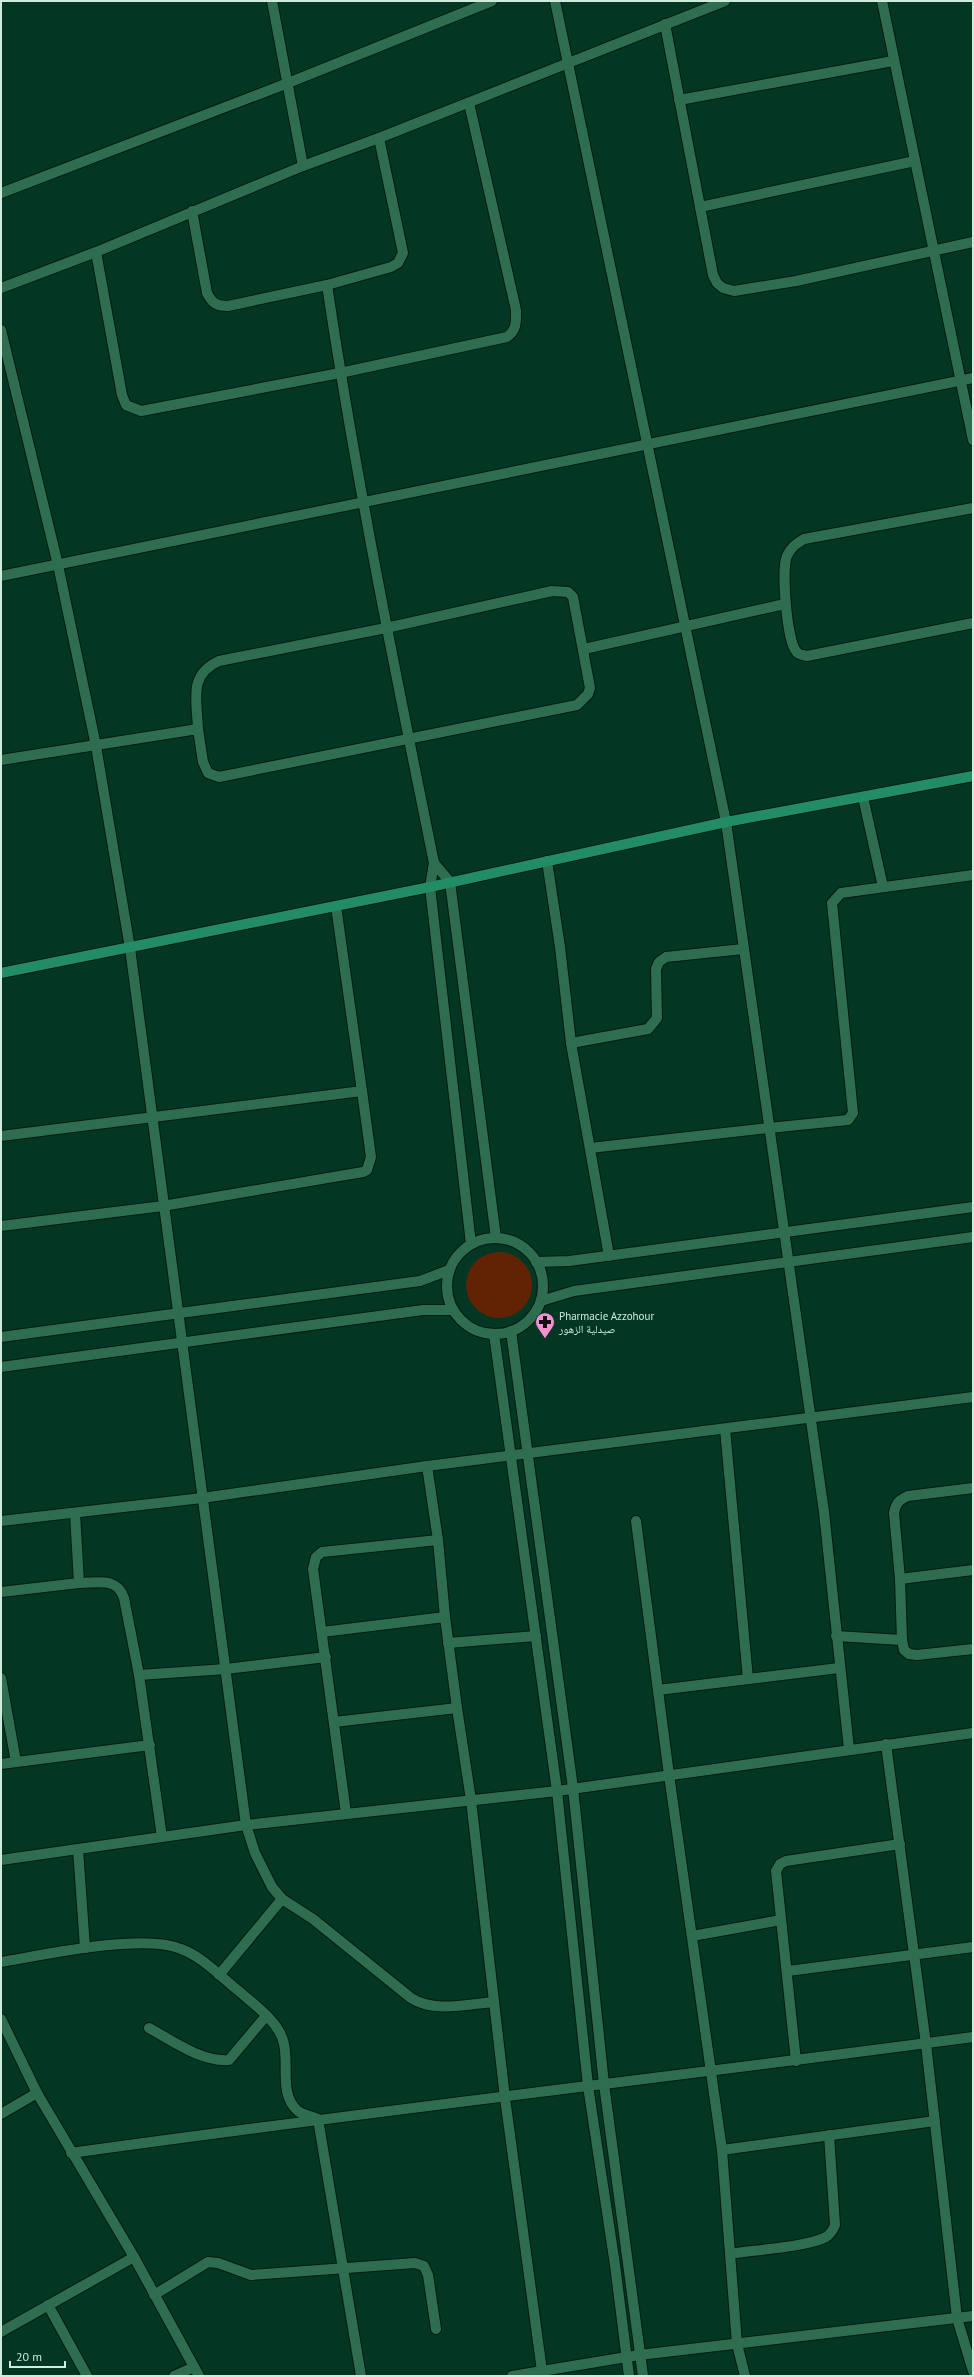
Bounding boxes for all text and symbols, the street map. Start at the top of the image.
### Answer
place label: Pharmacie Azzohour صيدلية الزهور [558,1309,654,1336]
pharmacy icon: Pharmacie Azzohour صيدلية الزهور [534,1311,556,1339]
scale bar [10,2343,65,2369]
text: 20 m [16,2349,42,2364]

